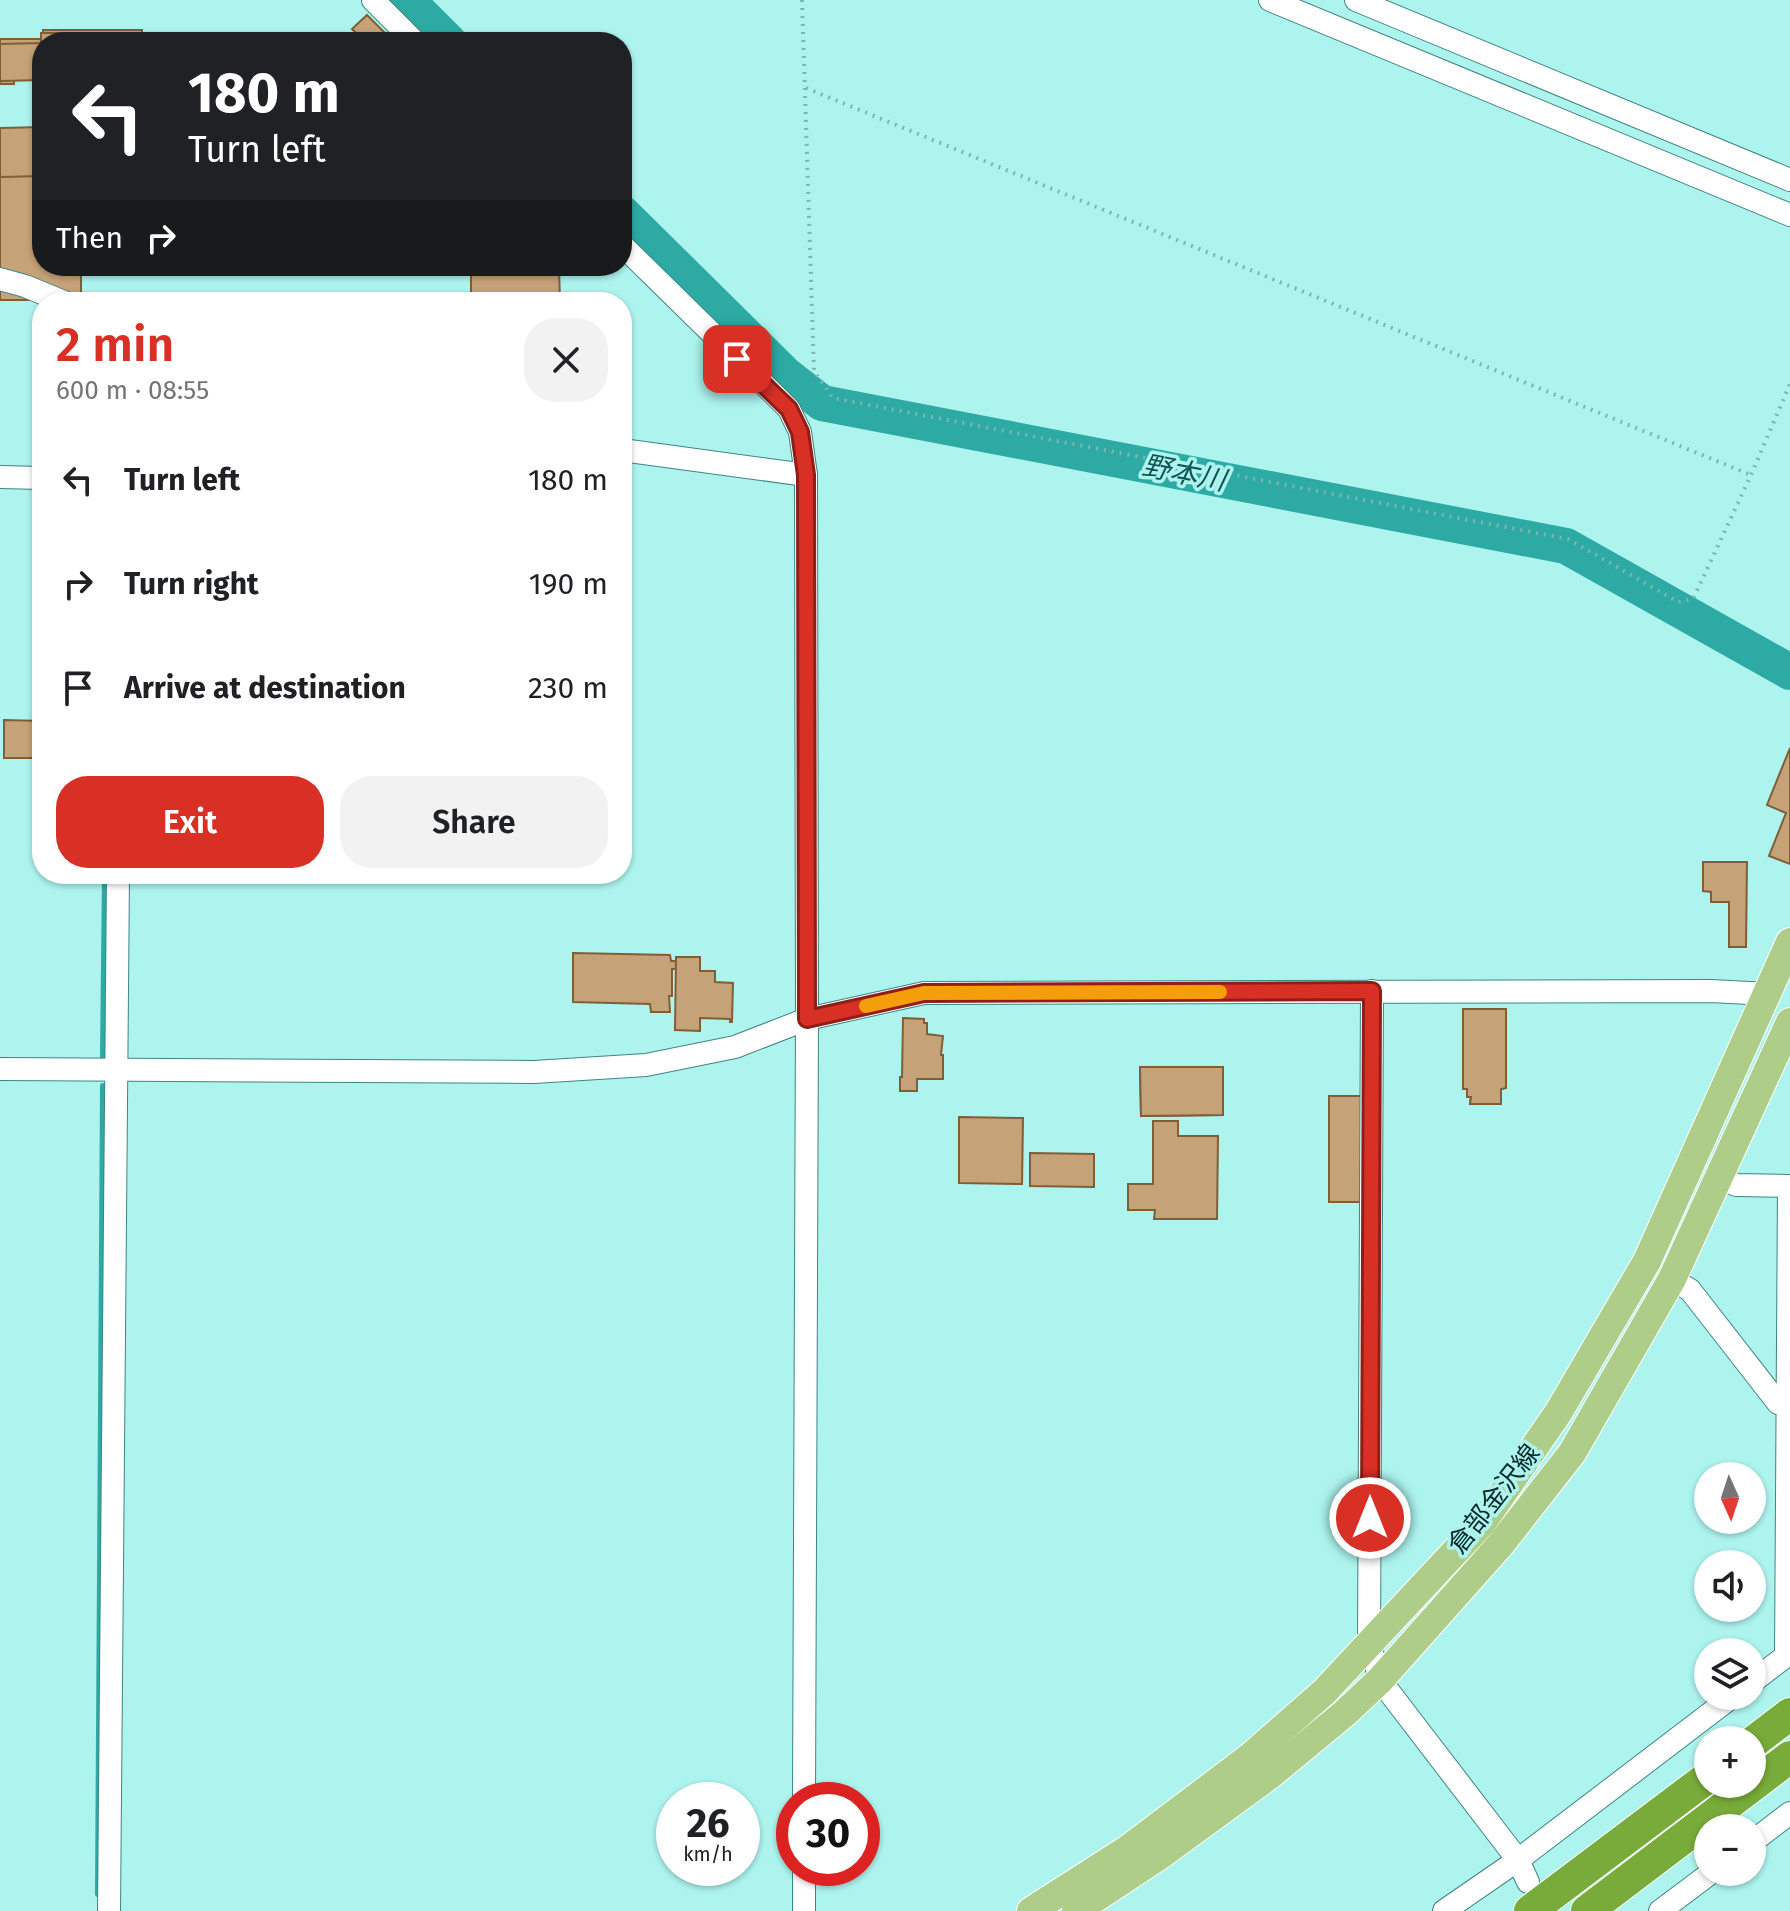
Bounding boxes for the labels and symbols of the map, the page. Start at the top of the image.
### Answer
pin [703,325,771,393]
water label: 野本川 [1140,449,1231,498]
street label: 倉部金沢線 [1442,1438,1546,1560]
north arrow [1694,1462,1766,1534]
position arrow [1328,1476,1412,1560]
speed limit sign: 30 [776,1782,880,1886]

